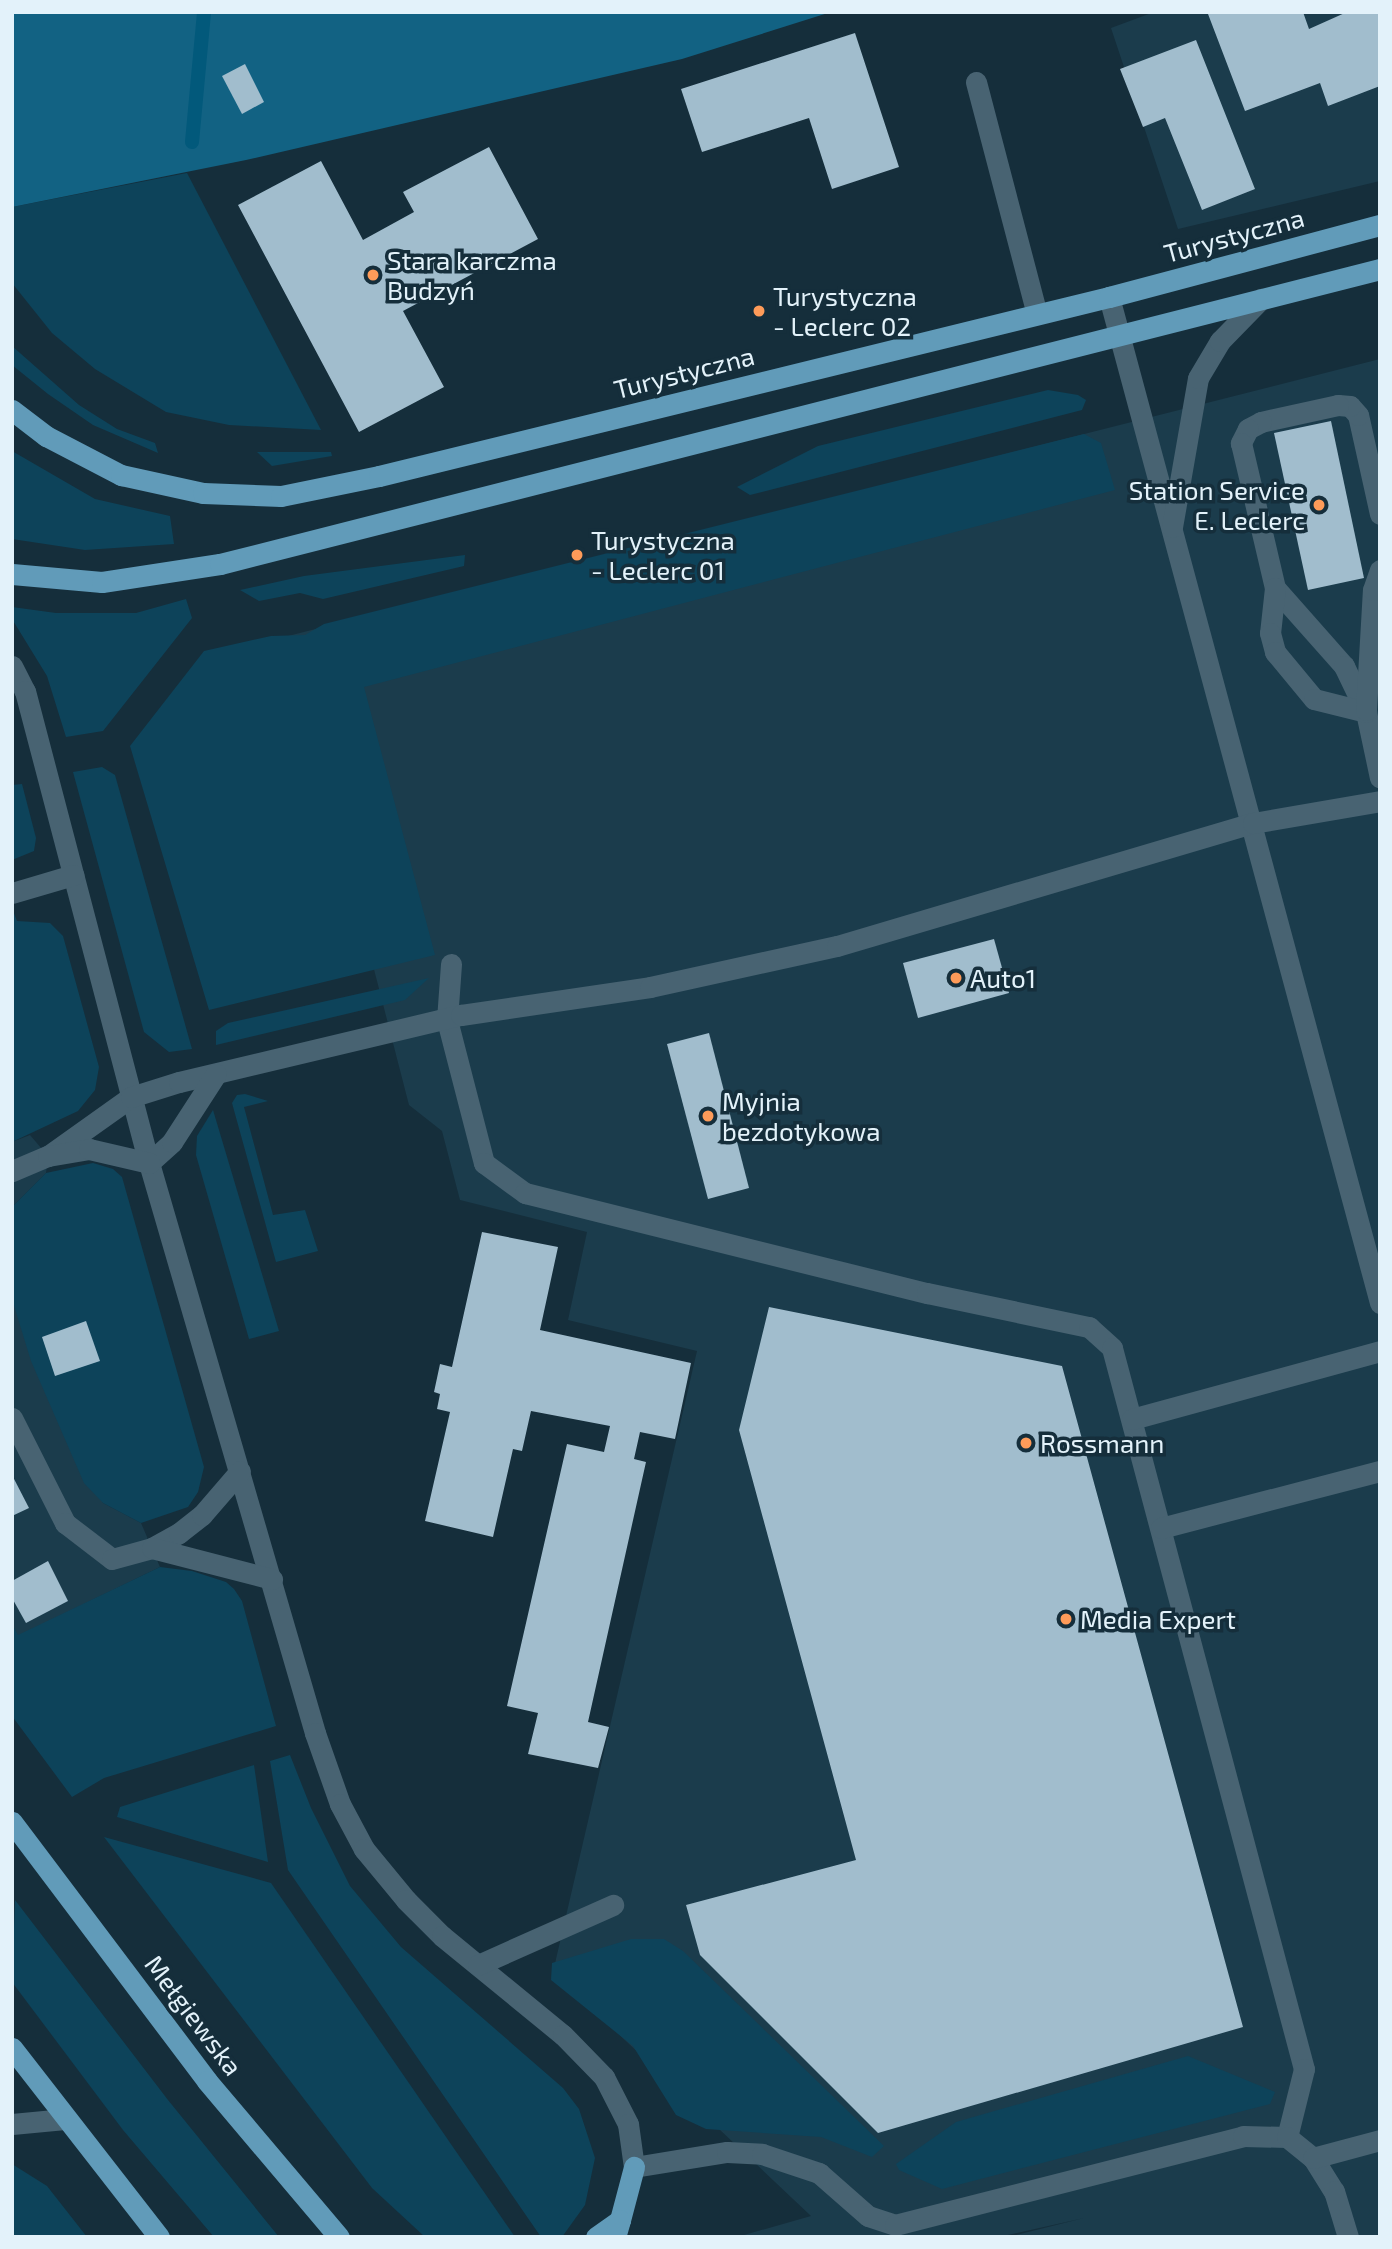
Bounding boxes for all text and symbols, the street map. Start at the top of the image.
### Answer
street label: Turystyczna [1160,201,1308,269]
place label: Stara karczma Budzyń [387,244,557,306]
marker: Stara karczma Budzyń [365,267,381,283]
place label: Turystyczna - Leclerc 02 [773,280,917,342]
marker: Turystyczna - Leclerc 02 [751,303,767,319]
street label: Turystyczna [610,339,758,405]
place label: Station Service E. Leclerc [1129,474,1305,536]
marker: Station Service E. Leclerc [1311,497,1327,513]
place label: Turystyczna - Leclerc 01 [591,524,735,586]
marker: Turystyczna - Leclerc 01 [569,547,585,563]
place label: Auto1 [970,962,1036,994]
marker: Auto1 [948,970,964,986]
place label: Myjnia bezdotykowa [722,1085,880,1146]
marker: Myjnia bezdotykowa [700,1108,716,1124]
place label: Rossmann [1040,1427,1164,1459]
marker: Rossmann [1018,1435,1034,1451]
place label: Media Expert [1080,1603,1236,1635]
marker: Media Expert [1058,1611,1074,1627]
street label: Mełgiewska [139,1949,249,2081]

